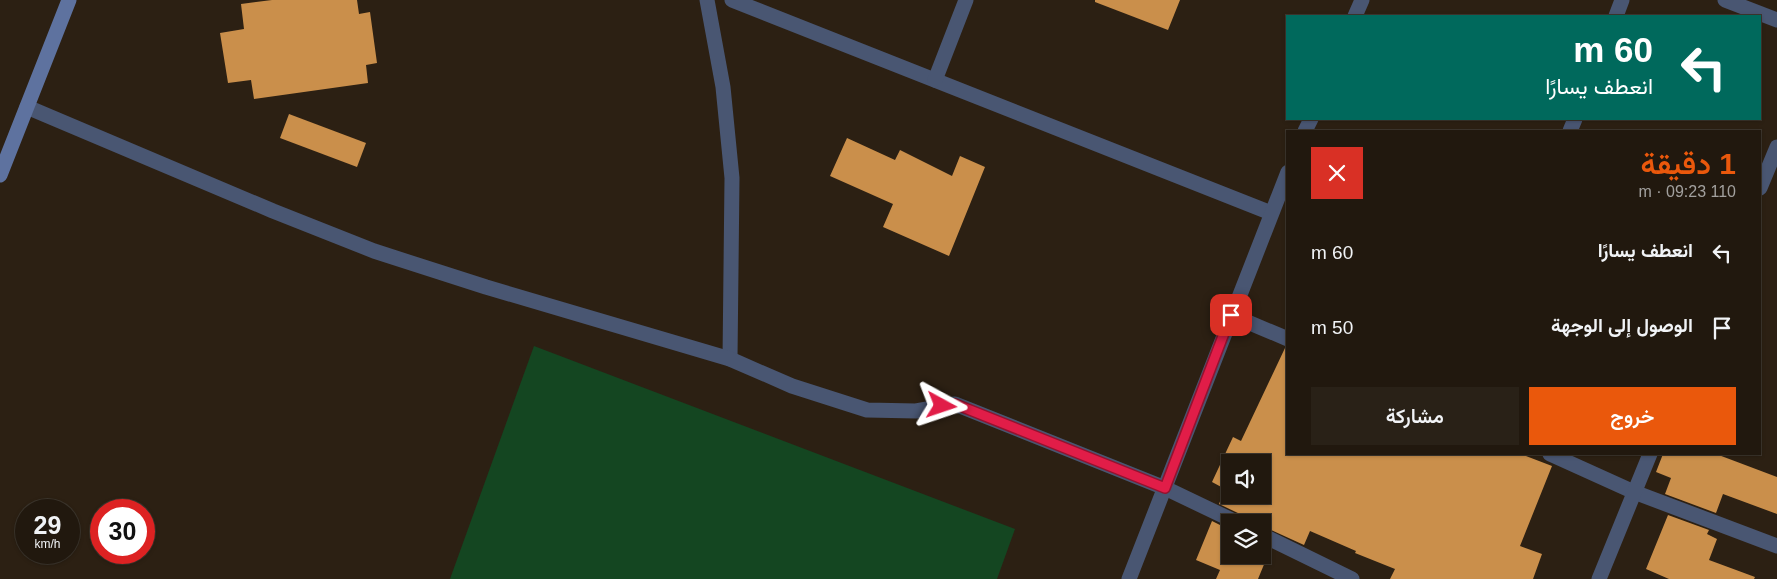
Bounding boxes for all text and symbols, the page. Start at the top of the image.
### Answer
text: 60 m [1573,30,1653,69]
icon: left [1671,35,1736,100]
text: انعطف يسارًا [1545,74,1653,99]
button: close [1311,147,1363,199]
text: 1 دقيقة [1641,147,1736,180]
text: 110 m · 09:23 [1638,183,1736,200]
icon: left [1708,239,1736,267]
text: انعطف يسارًا [1598,240,1693,261]
text: 60 m [1311,242,1353,263]
pin [1210,294,1252,336]
icon: arrive [1217,301,1245,329]
icon: arrive [1708,314,1736,342]
text: الوصول إلى الوجهة [1551,315,1693,336]
text: 50 m [1311,317,1353,338]
position arrow [915,379,967,431]
button: مشاركة [1311,387,1519,445]
button: خروج [1529,387,1736,445]
map controls [1221,454,1271,564]
button: sound [1221,454,1271,504]
speed limit sign: 30 [90,499,155,564]
text: 29 [34,511,61,539]
button: layers [1221,514,1271,564]
text: km/h [34,537,61,551]

